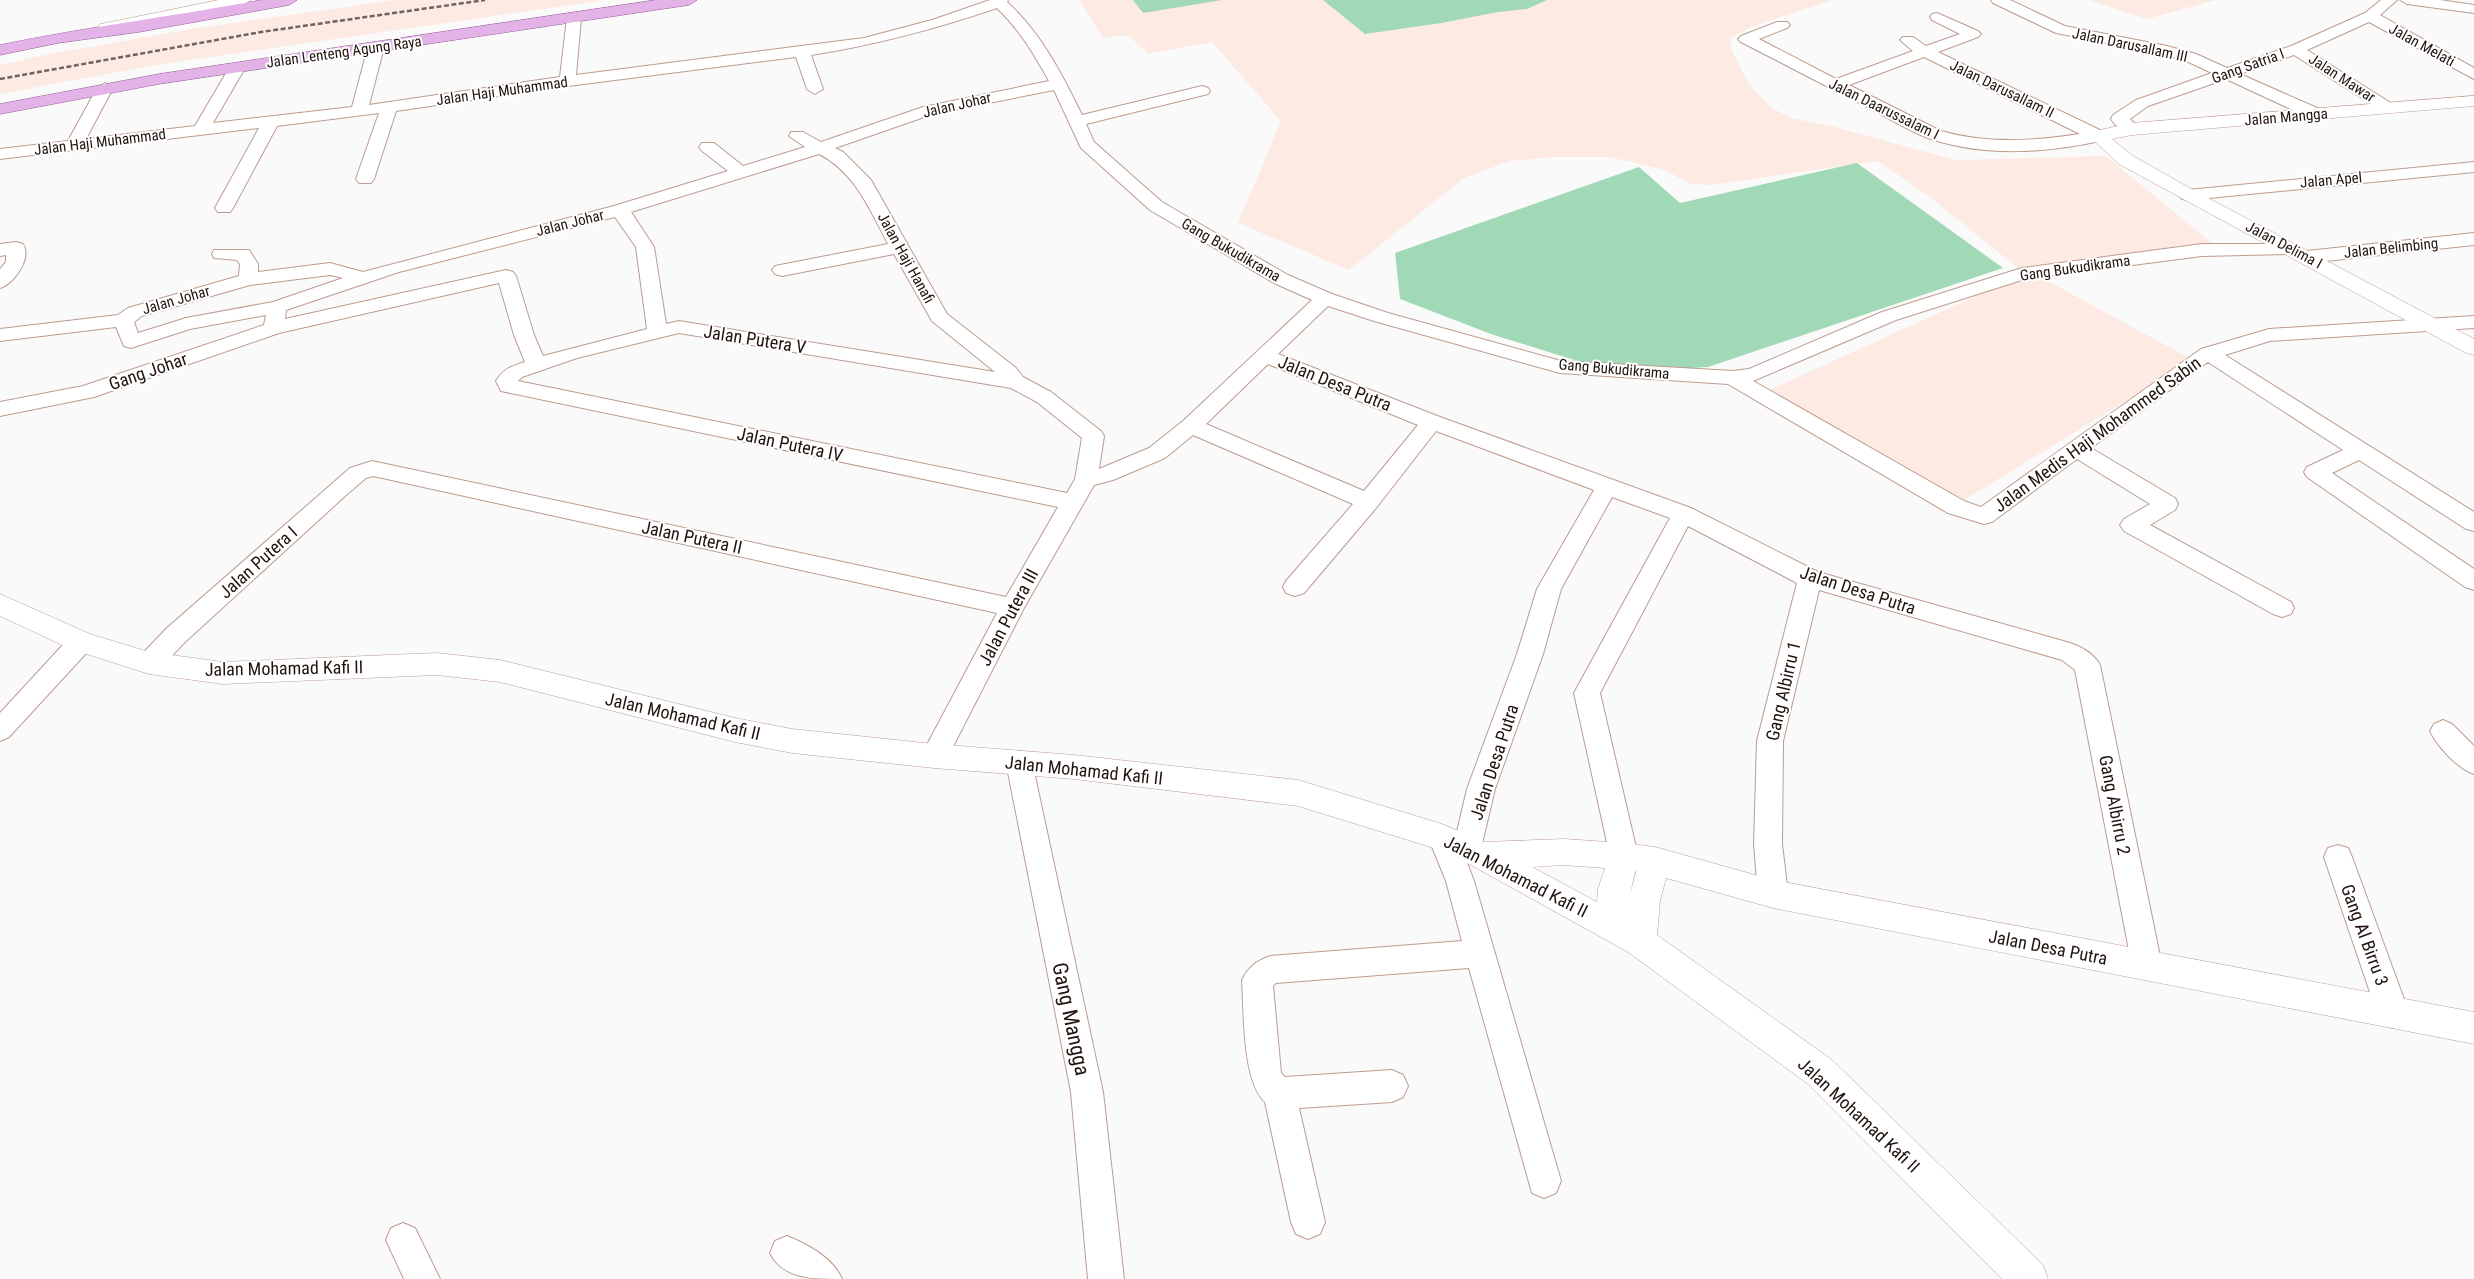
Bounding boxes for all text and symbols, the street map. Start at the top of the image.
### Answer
street label: Jalan Melati [2386,20,2458,70]
street label: Jalan Darusallam III [2071,24,2189,66]
street label: Jalan Lenteng Agung Raya [265,32,423,72]
street label: Gang Satria I [2209,45,2287,87]
street label: Jalan Mawar [2305,50,2379,106]
street label: Jalan Darusallam II [1947,56,2057,122]
street label: Jalan Haji Muhammad [435,73,569,109]
street label: Jalan Daarussalam I [1826,74,1942,144]
street label: Jalan Johar [921,88,993,122]
street label: Jalan Mangga [2244,104,2328,130]
street label: Jalan Haji Muhammad [33,125,167,159]
street label: Jalan Apel [2299,168,2363,192]
street label: Jalan Johar [534,206,606,240]
street label: Jalan Haji Hanafi [874,210,938,306]
street label: Gang Bukudikrama [1178,214,1284,286]
street label: Jalan Delima I [2243,217,2325,273]
street label: Jalan Belimbing [2343,234,2439,262]
street label: Gang Bukudikrama [2019,251,2131,285]
street label: Jalan Johar [140,282,212,318]
street label: Jalan Putera V [702,321,808,357]
street label: Gang Johar [106,348,190,394]
street label: Jalan Desa Putra [1275,351,1395,415]
street label: Jalan Medis Haji Mohammed Sabin [1989,352,2205,516]
street label: Gang Bukudikrama [1558,355,1670,383]
street label: Jalan Putera IV [735,423,845,465]
street label: Jalan Putera II [640,516,744,558]
street label: Jalan Putera I [215,521,301,603]
street label: Jalan Desa Putra [1798,561,1918,619]
street label: Jalan Putera III [974,565,1042,669]
street label: Gang Albirru 1 [1761,639,1805,743]
street label: Jalan Mohamad Kafi II [205,656,363,680]
street label: Jalan Mohamad Kafi II [603,688,763,744]
street label: Jalan Desa Putra [1465,702,1523,822]
street label: Jalan Mohamad Kafi II [1004,751,1164,789]
street label: Gang Albirru 2 [2095,753,2135,857]
street label: Jalan Mohamad Kafi II [1441,831,1591,921]
street label: Gang Al Birru 3 [2337,881,2393,989]
street label: Jalan Desa Putra [1987,925,2109,969]
street label: Gang Mangga [1047,960,1095,1078]
street label: Jalan Mohamad Kafi II [1794,1053,1924,1177]

